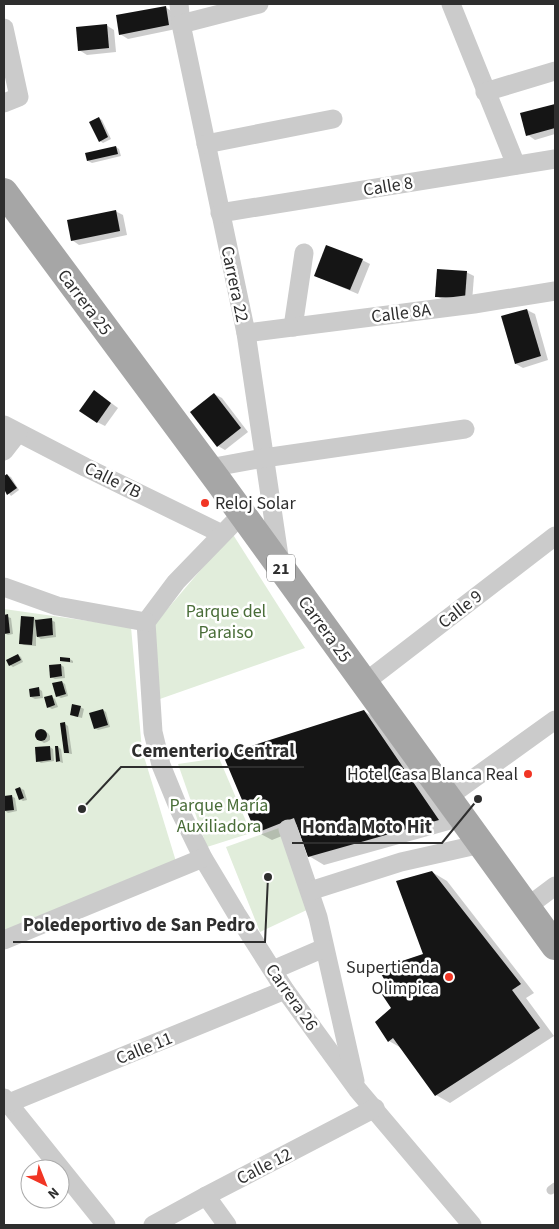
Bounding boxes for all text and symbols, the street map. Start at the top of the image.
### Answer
street label: Calle 8 [361,170,415,203]
street label: Carrera 22 [214,244,255,324]
street label: Carrera 25 [51,264,118,341]
street label: Calle 8A [370,297,432,330]
street label: Calle 7B [80,456,145,505]
place label: Reloj Solar [215,491,296,516]
marker: Reloj Solar [199,497,211,509]
road number: 21 [267,554,295,582]
street label: Calle 9 [433,584,488,635]
street label: Carrera 25 [292,591,357,668]
park label: Parque del Paraiso [186,599,266,645]
callout: Cementerio Central [121,733,304,767]
text: Cementerio Central [131,738,295,765]
place label: Hotel Casa Blanca Real [347,762,518,787]
marker: Hotel Casa Blanca Real [522,768,534,780]
park label: Parque María Auxiliadora [170,793,268,839]
callout: Honda Moto Hit [292,809,442,843]
text: Honda Moto Hit [302,814,432,841]
callout: Poledeportivo de San Pedro [13,908,265,942]
text: Poledeportivo de San Pedro [23,912,255,939]
place label: Supertienda Olimpica [346,955,439,1001]
street label: Carrera 26 [259,959,324,1036]
marker: Supertienda Olimpica [443,971,455,983]
street label: Calle 11 [112,1026,176,1071]
street label: Calle 12 [232,1142,296,1191]
north arrow [20,1159,70,1209]
text: N [43,1182,63,1203]

